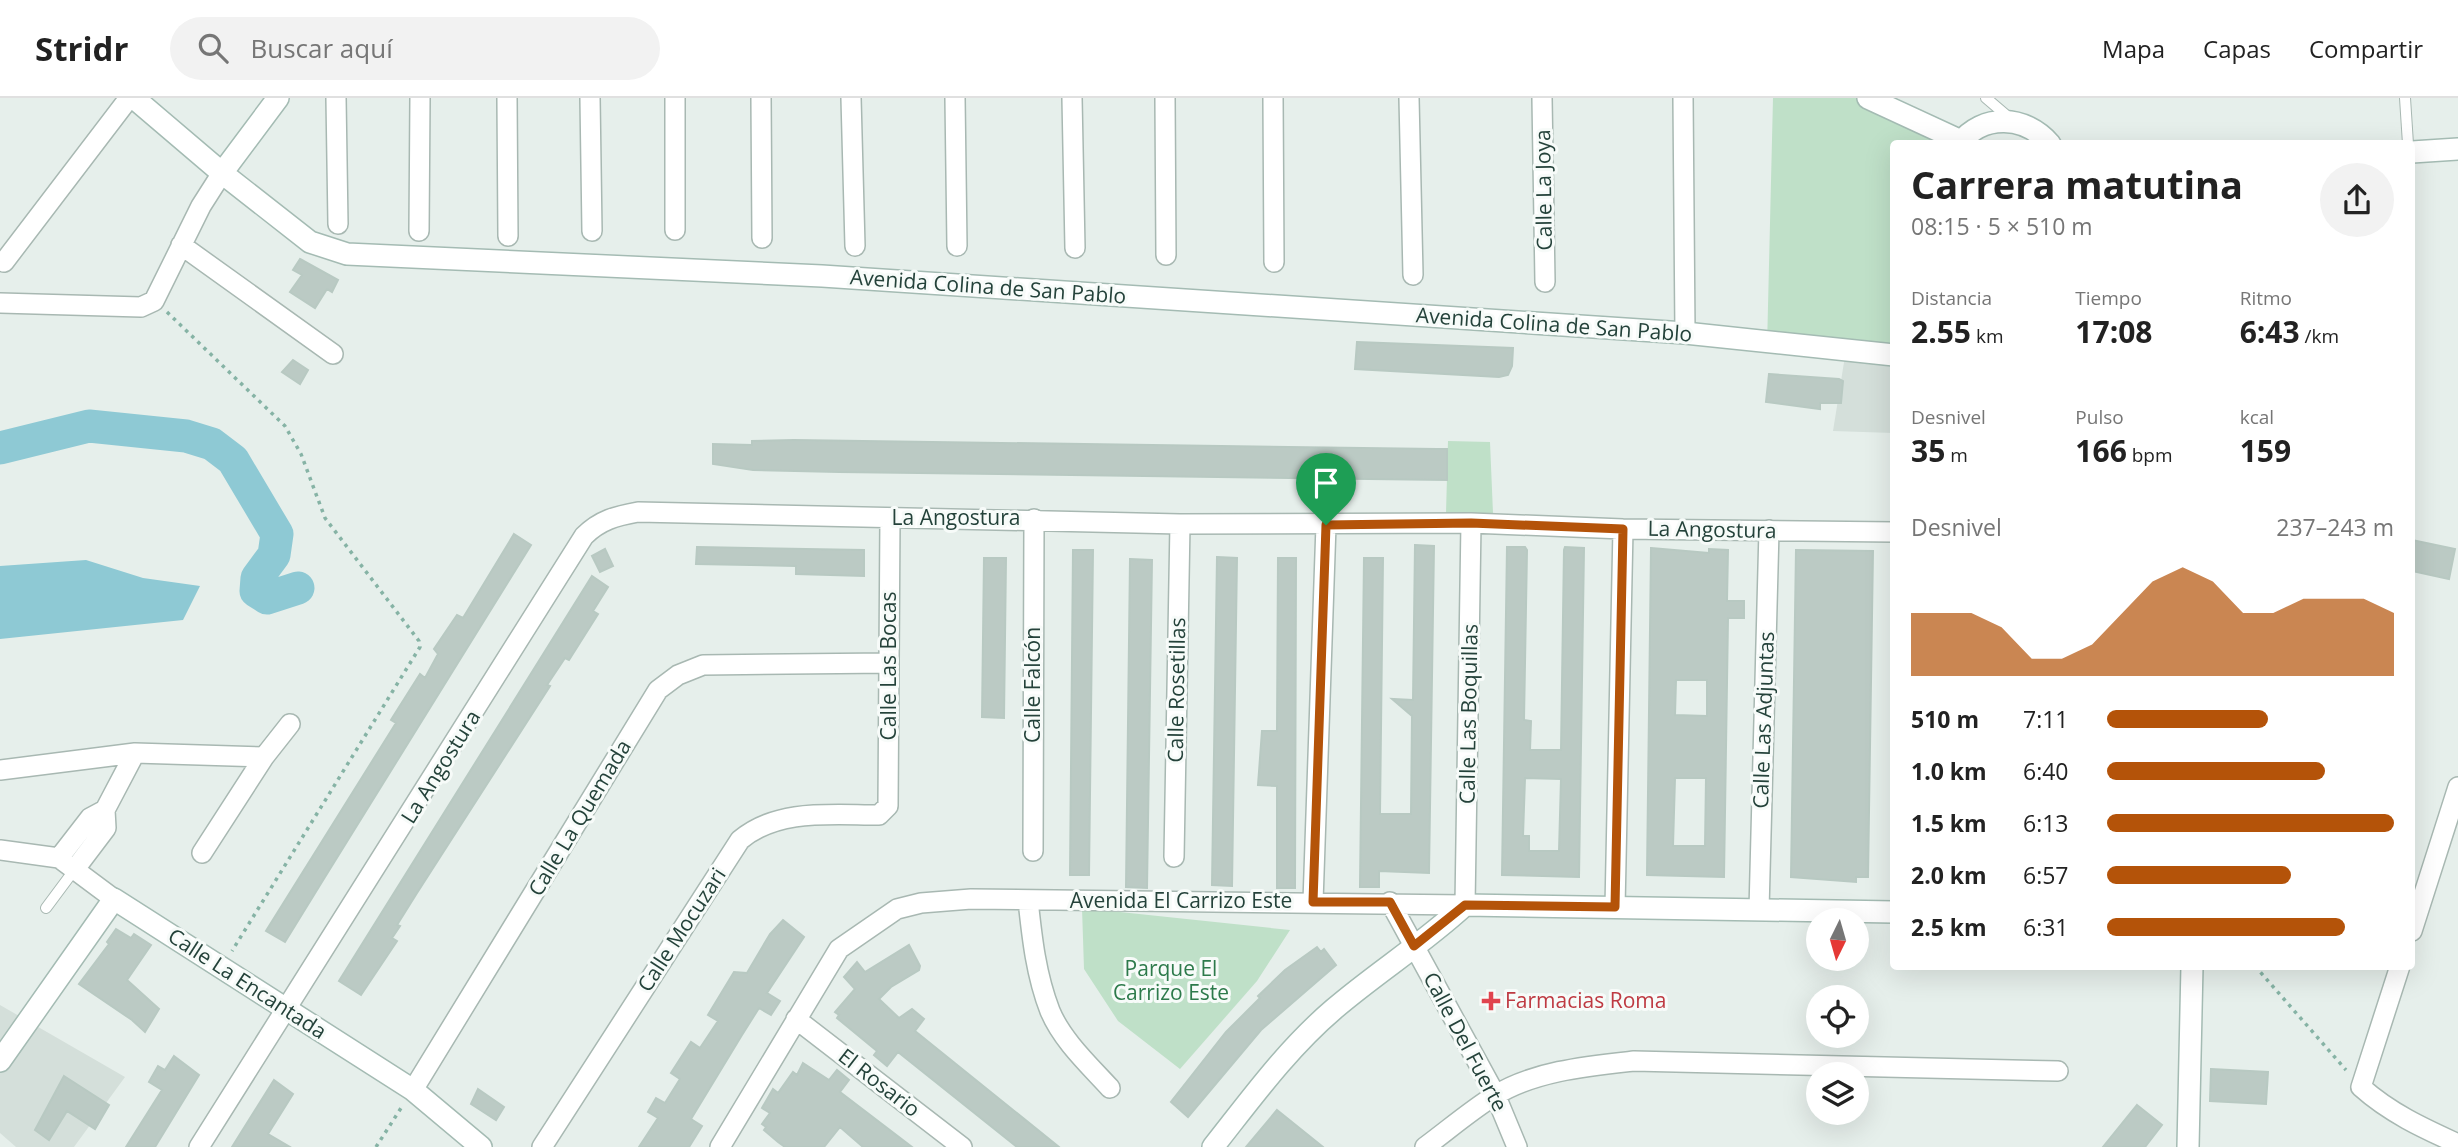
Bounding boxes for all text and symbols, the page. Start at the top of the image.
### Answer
search box [170,17,660,80]
text: Stridr [35,26,128,71]
icon: search [194,29,232,67]
text: Buscar aquí [250,30,393,66]
text: Mapa [2102,32,2165,65]
text: Capas [2203,32,2271,65]
text: Compartir [2309,32,2423,65]
street label: Calle La Joya [1528,129,1558,251]
text: Carrera matutina [1911,158,2243,210]
button: share [2320,163,2394,237]
text: 08:15 · 5 × 510 m [1911,210,2093,242]
street label: Avenida Colina de San Pablo [849,262,1127,310]
text: Distancia [1911,285,1992,311]
text: Tiempo [2075,285,2142,311]
text: Ritmo [2240,285,2292,311]
street label: Avenida Colina de San Pablo [1415,300,1693,348]
text: 2.55 [1911,311,1971,352]
text: 17:08 [2075,311,2153,352]
text: 6:43 [2240,311,2300,352]
text: km [1971,323,2004,349]
text: /km [2300,323,2339,349]
text: Desnivel [1911,404,1986,430]
text: Pulso [2075,404,2124,430]
text: kcal [2240,404,2274,430]
text: 35 [1911,430,1945,471]
text: 166 [2075,430,2127,471]
text: 159 [2240,430,2291,471]
text: m [1945,442,1968,468]
text: bpm [2127,442,2173,468]
pin [1296,453,1356,525]
icon: arrive [1307,464,1345,502]
street label: La Angostura [892,503,1020,531]
text: Desnivel [1911,511,2002,543]
text: 237–243 m [2276,511,2394,543]
street label: La Angostura [1647,514,1777,544]
street label: Calle Las Bocas [874,592,902,740]
street label: Calle Rosetillas [1161,617,1191,763]
street label: Calle Las Boquillas [1452,624,1484,804]
street label: Calle Falcón [1018,627,1046,743]
street label: Calle Las Adjuntas [1746,631,1780,809]
text: 510 m [1911,703,1979,735]
text: 7:11 [2023,703,2069,735]
street label: La Angostura [394,704,486,829]
street label: Calle La Quemada [521,734,637,901]
text: 1.0 km [1911,755,1987,787]
text: 6:40 [2023,755,2069,787]
text: 1.5 km [1911,807,1987,839]
text: 6:13 [2023,807,2069,839]
text: 2.0 km [1911,859,1987,891]
text: 6:57 [2023,859,2069,891]
street label: Calle Mocuzari [631,862,732,997]
street label: Avenida El Carrizo Este [1070,886,1292,914]
north arrow [1806,908,1869,971]
map controls [1806,908,1869,1125]
text: 2.5 km [1911,911,1987,943]
text: 6:31 [2023,911,2069,943]
street label: Calle La Encantada [163,921,332,1045]
park label: Parque El Carrizo Este [1113,954,1229,1006]
street label: Calle Del Fuerte [1417,967,1514,1116]
button: locate [1806,985,1869,1048]
place label: Farmacias Roma [1505,986,1666,1014]
marker: Farmacias Roma [1483,993,1499,1009]
street label: El Rosario [833,1042,926,1123]
button: layers [1806,1062,1869,1125]

